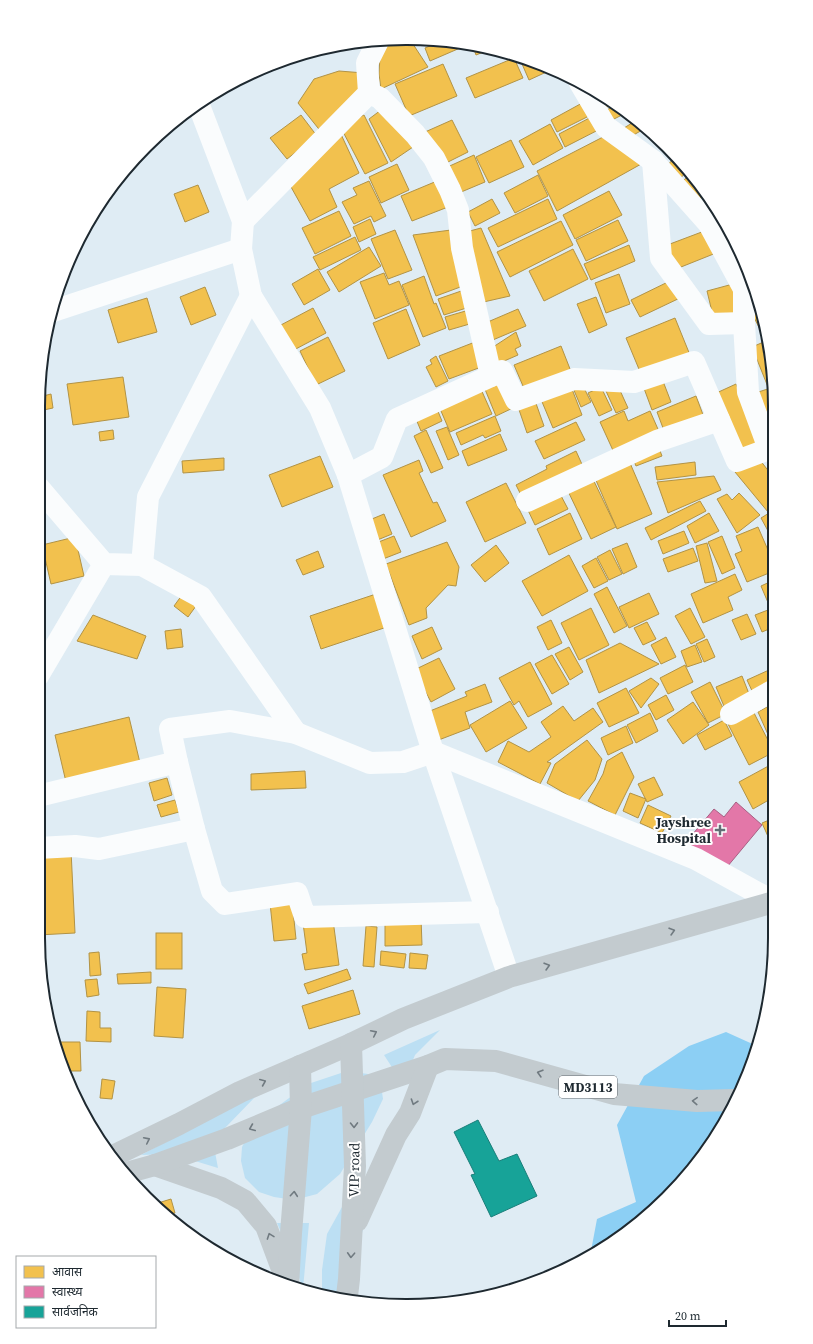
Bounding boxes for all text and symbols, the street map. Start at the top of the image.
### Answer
place label: Jayshree Hospital [655,812,711,848]
marker: Jayshree Hospital [714,824,726,836]
one-way arrow [668,927,675,936]
one-way arrow [543,962,550,971]
one-way arrow [370,1030,378,1038]
one-way arrow [537,1069,544,1078]
road number: MD3113 [559,1076,617,1098]
one-way arrow [258,1079,266,1087]
one-way arrow [692,1096,698,1105]
one-way arrow [410,1098,418,1105]
one-way arrow [350,1122,359,1128]
one-way arrow [249,1124,256,1132]
one-way arrow [142,1137,150,1145]
street label: VIP road [344,1142,364,1198]
one-way arrow [290,1191,299,1197]
one-way arrow [266,1233,274,1240]
one-way arrow [346,1252,355,1258]
legend [16,1256,156,1328]
text: आवास [52,1264,83,1280]
text: स्वास्थ्य [52,1284,84,1300]
scale bar [669,1302,726,1328]
text: सार्वजनिक [52,1304,99,1320]
text: 20 m [675,1308,701,1324]

